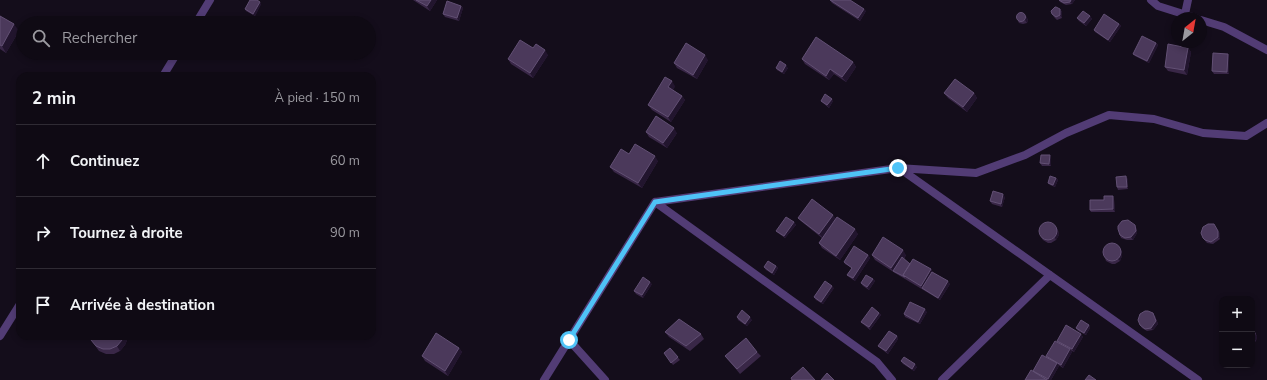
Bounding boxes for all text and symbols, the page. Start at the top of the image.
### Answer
north arrow [1171,12,1207,48]
search box [16,16,376,60]
icon: search [30,27,52,49]
text: Rechercher [62,28,137,48]
text: 2 min [32,87,76,110]
text: À pied · 150 m [275,89,360,107]
icon: ahead [32,150,54,172]
text: Continuez [70,151,139,171]
text: 60 m [330,152,360,170]
route end [889,159,907,177]
icon: right [32,222,54,244]
text: Tournez à droite [70,223,183,243]
text: 90 m [330,224,360,242]
icon: arrive [32,294,54,316]
text: Arrivée à destination [70,295,215,315]
map controls [1219,296,1255,368]
button: + [1219,296,1255,332]
route start [560,331,578,349]
button: − [1219,332,1255,368]

